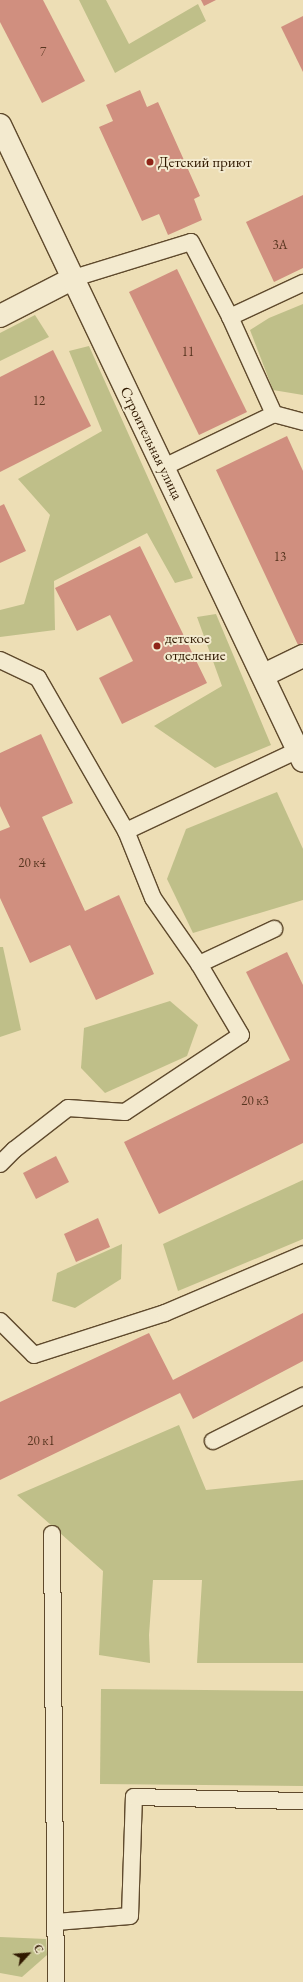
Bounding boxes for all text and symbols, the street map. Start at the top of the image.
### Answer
house number: 7 [40,44,46,60]
place label: Детский приют [158,153,252,171]
marker: Детский приют [145,157,155,167]
house number: 3А [272,237,288,253]
house number: 11 [182,344,194,360]
street label: Строительная улица [117,384,187,502]
house number: 12 [33,393,45,409]
house number: 13 [274,549,286,565]
place label: детское отделение [165,628,226,663]
marker: детское отделение [152,641,162,651]
house number: 20 к4 [18,855,46,871]
house number: 20 к3 [241,1093,269,1109]
house number: 20 к1 [27,1433,55,1449]
north arrow [8,1934,48,1974]
text: С [31,1942,47,1955]

